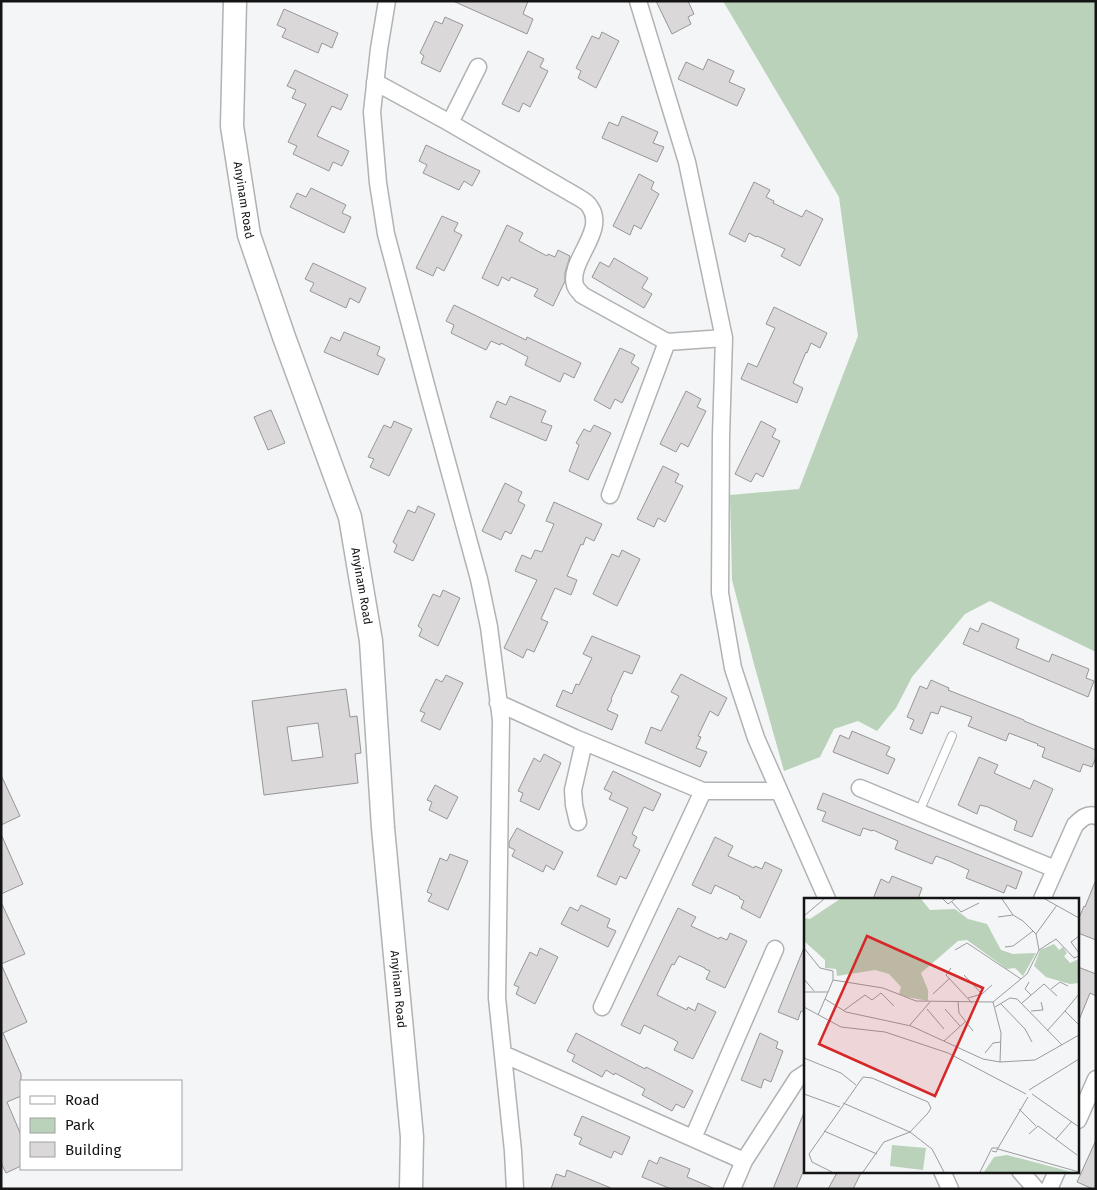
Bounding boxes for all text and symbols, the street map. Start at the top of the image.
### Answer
street label: Anyinam Road [231,161,257,241]
street label: Anyinam Road [348,547,375,626]
inset map [804,898,1080,1172]
street label: Anyinam Road [388,950,409,1029]
legend [20,1080,182,1170]
text: Road [65,1091,100,1109]
text: Park [65,1116,95,1134]
text: Building [65,1141,121,1159]

